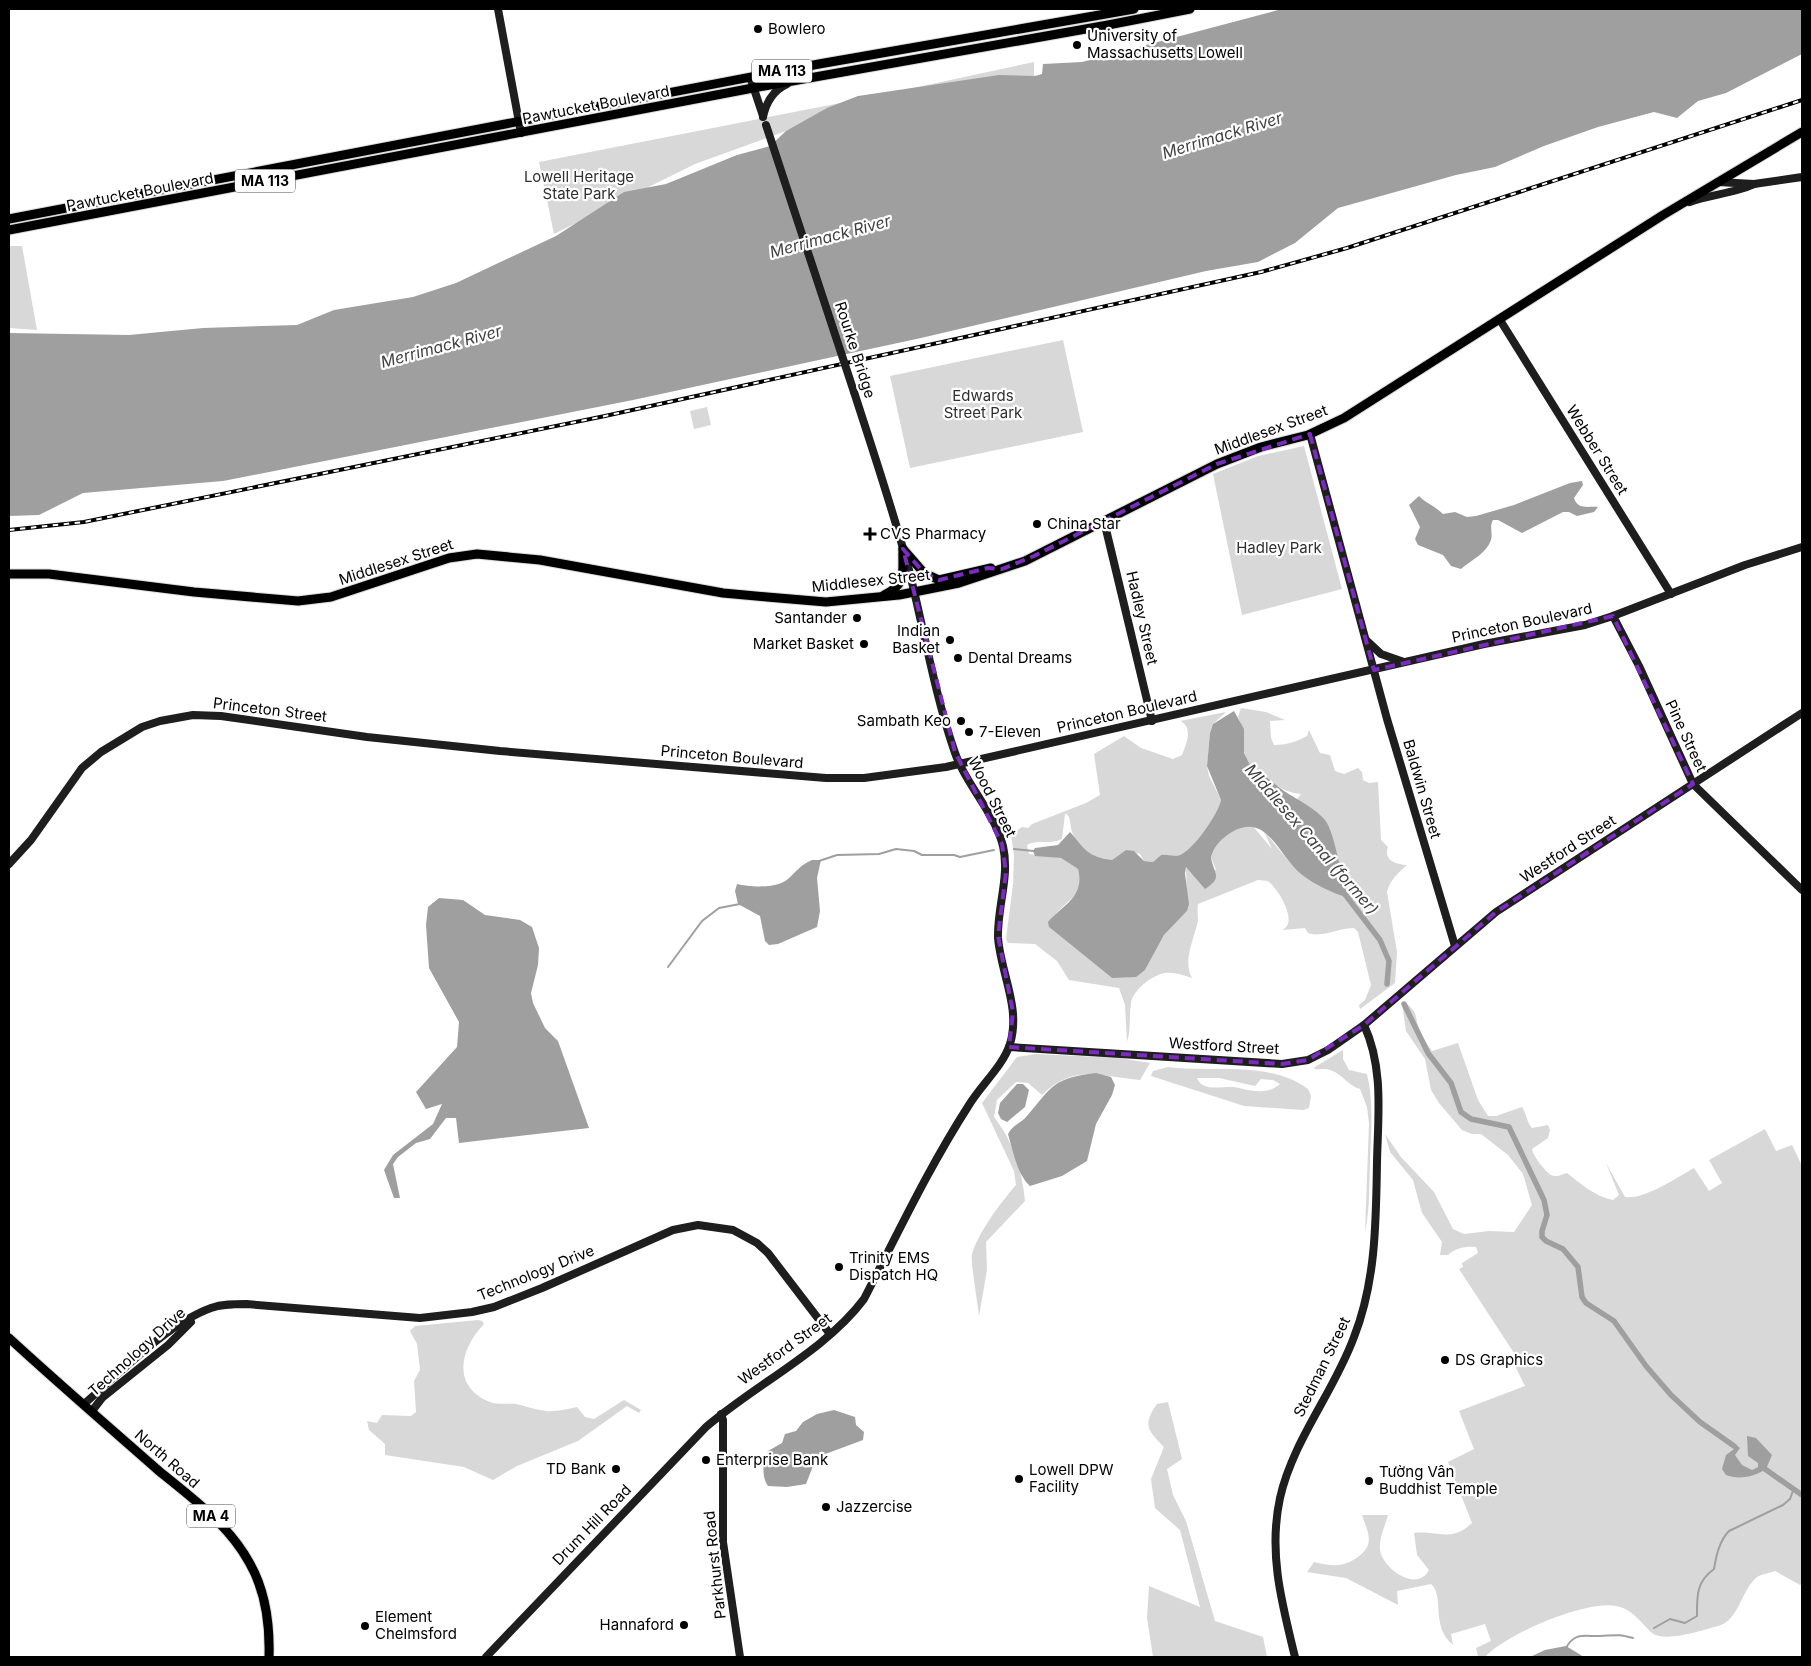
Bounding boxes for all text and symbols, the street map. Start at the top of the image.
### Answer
place label: Bowlero [768,19,826,38]
marker: Bowlero [752,23,764,35]
place label: University of Massachusetts Lowell [1087,26,1243,62]
marker: University of Massachusetts Lowell [1071,39,1083,51]
road number: MA 113 [752,59,812,82]
street label: Pawtucket Boulevard [521,81,671,128]
water label: Merrimack River [1160,107,1285,163]
park label: Lowell Heritage State Park [524,167,634,203]
street label: Pawtucket Boulevard [65,168,215,215]
road number: MA 113 [235,170,295,192]
water label: Merrimack River [767,210,894,262]
street label: Rourke Bridge [831,299,880,401]
water label: Merrimack River [378,320,505,372]
park label: Edwards Street Park [944,386,1023,422]
street label: Middlesex Street [1212,400,1330,459]
street label: Webber Street [1562,401,1633,498]
place label: China Star [1047,514,1121,533]
marker: China Star [1031,518,1043,530]
place label: CVS Pharmacy [880,524,987,543]
marker: CVS Pharmacy [864,528,876,540]
street label: Middlesex Street [336,534,455,589]
park label: Hadley Park [1236,538,1323,557]
street label: Middlesex Street [811,565,931,596]
street label: Hadley Street [1122,569,1163,667]
street label: Princeton Boulevard [1450,598,1594,647]
place label: Santander [774,608,847,627]
marker: Santander [851,612,863,624]
place label: Indian Basket [892,621,940,657]
place label: Market Basket [753,634,854,653]
marker: Indian Basket [944,634,956,646]
marker: Market Basket [858,638,870,650]
place label: Dental Dreams [968,648,1072,667]
marker: Dental Dreams [952,652,964,664]
street label: Princeton Boulevard [1055,686,1199,737]
street label: Princeton Street [212,693,328,726]
street label: Pine Street [1661,697,1711,775]
place label: Sambath Keo [857,711,951,730]
marker: Sambath Keo [955,715,967,727]
place label: 7-Eleven [979,722,1041,741]
marker: 7-Eleven [963,726,975,738]
street label: Baldwin Street [1399,737,1446,841]
street label: Princeton Boulevard [660,741,804,772]
street label: Wood Street [964,753,1021,840]
water label: MIddlesex Canal (former) [1241,759,1383,919]
street label: Westford Street [1516,810,1619,887]
street label: Westford Street [1168,1033,1280,1058]
street label: Technology Drive [475,1240,597,1305]
place label: Trinity EMS Dispatch HQ [849,1248,938,1284]
marker: Trinity EMS Dispatch HQ [833,1261,845,1273]
street label: Technology Drive [84,1303,189,1400]
street label: Westford Street [734,1308,835,1389]
street label: Stedman Street [1289,1313,1354,1420]
place label: DS Graphics [1455,1350,1543,1369]
marker: DS Graphics [1439,1354,1451,1366]
street label: North Road [131,1425,204,1492]
place label: Enterprise Bank [716,1450,829,1469]
marker: Enterprise Bank [700,1454,712,1466]
place label: TD Bank [546,1459,607,1478]
place label: Lowell DPW Facility [1029,1460,1114,1496]
place label: Tường Vân Buddhist Temple [1379,1462,1498,1498]
marker: TD Bank [610,1463,622,1475]
marker: Lowell DPW Facility [1013,1473,1025,1485]
marker: Tường Vân Buddhist Temple [1363,1475,1375,1487]
street label: Drum Hill Road [548,1480,635,1569]
place label: Jazzercise [836,1497,912,1516]
marker: Jazzercise [820,1501,832,1513]
road number: MA 4 [187,1504,235,1528]
street label: Parkhurst Road [699,1510,730,1620]
place label: Element Chelmsford [375,1607,457,1643]
place label: Hannaford [600,1615,674,1634]
marker: Hannaford [678,1619,690,1631]
marker: Element Chelmsford [359,1620,371,1632]

